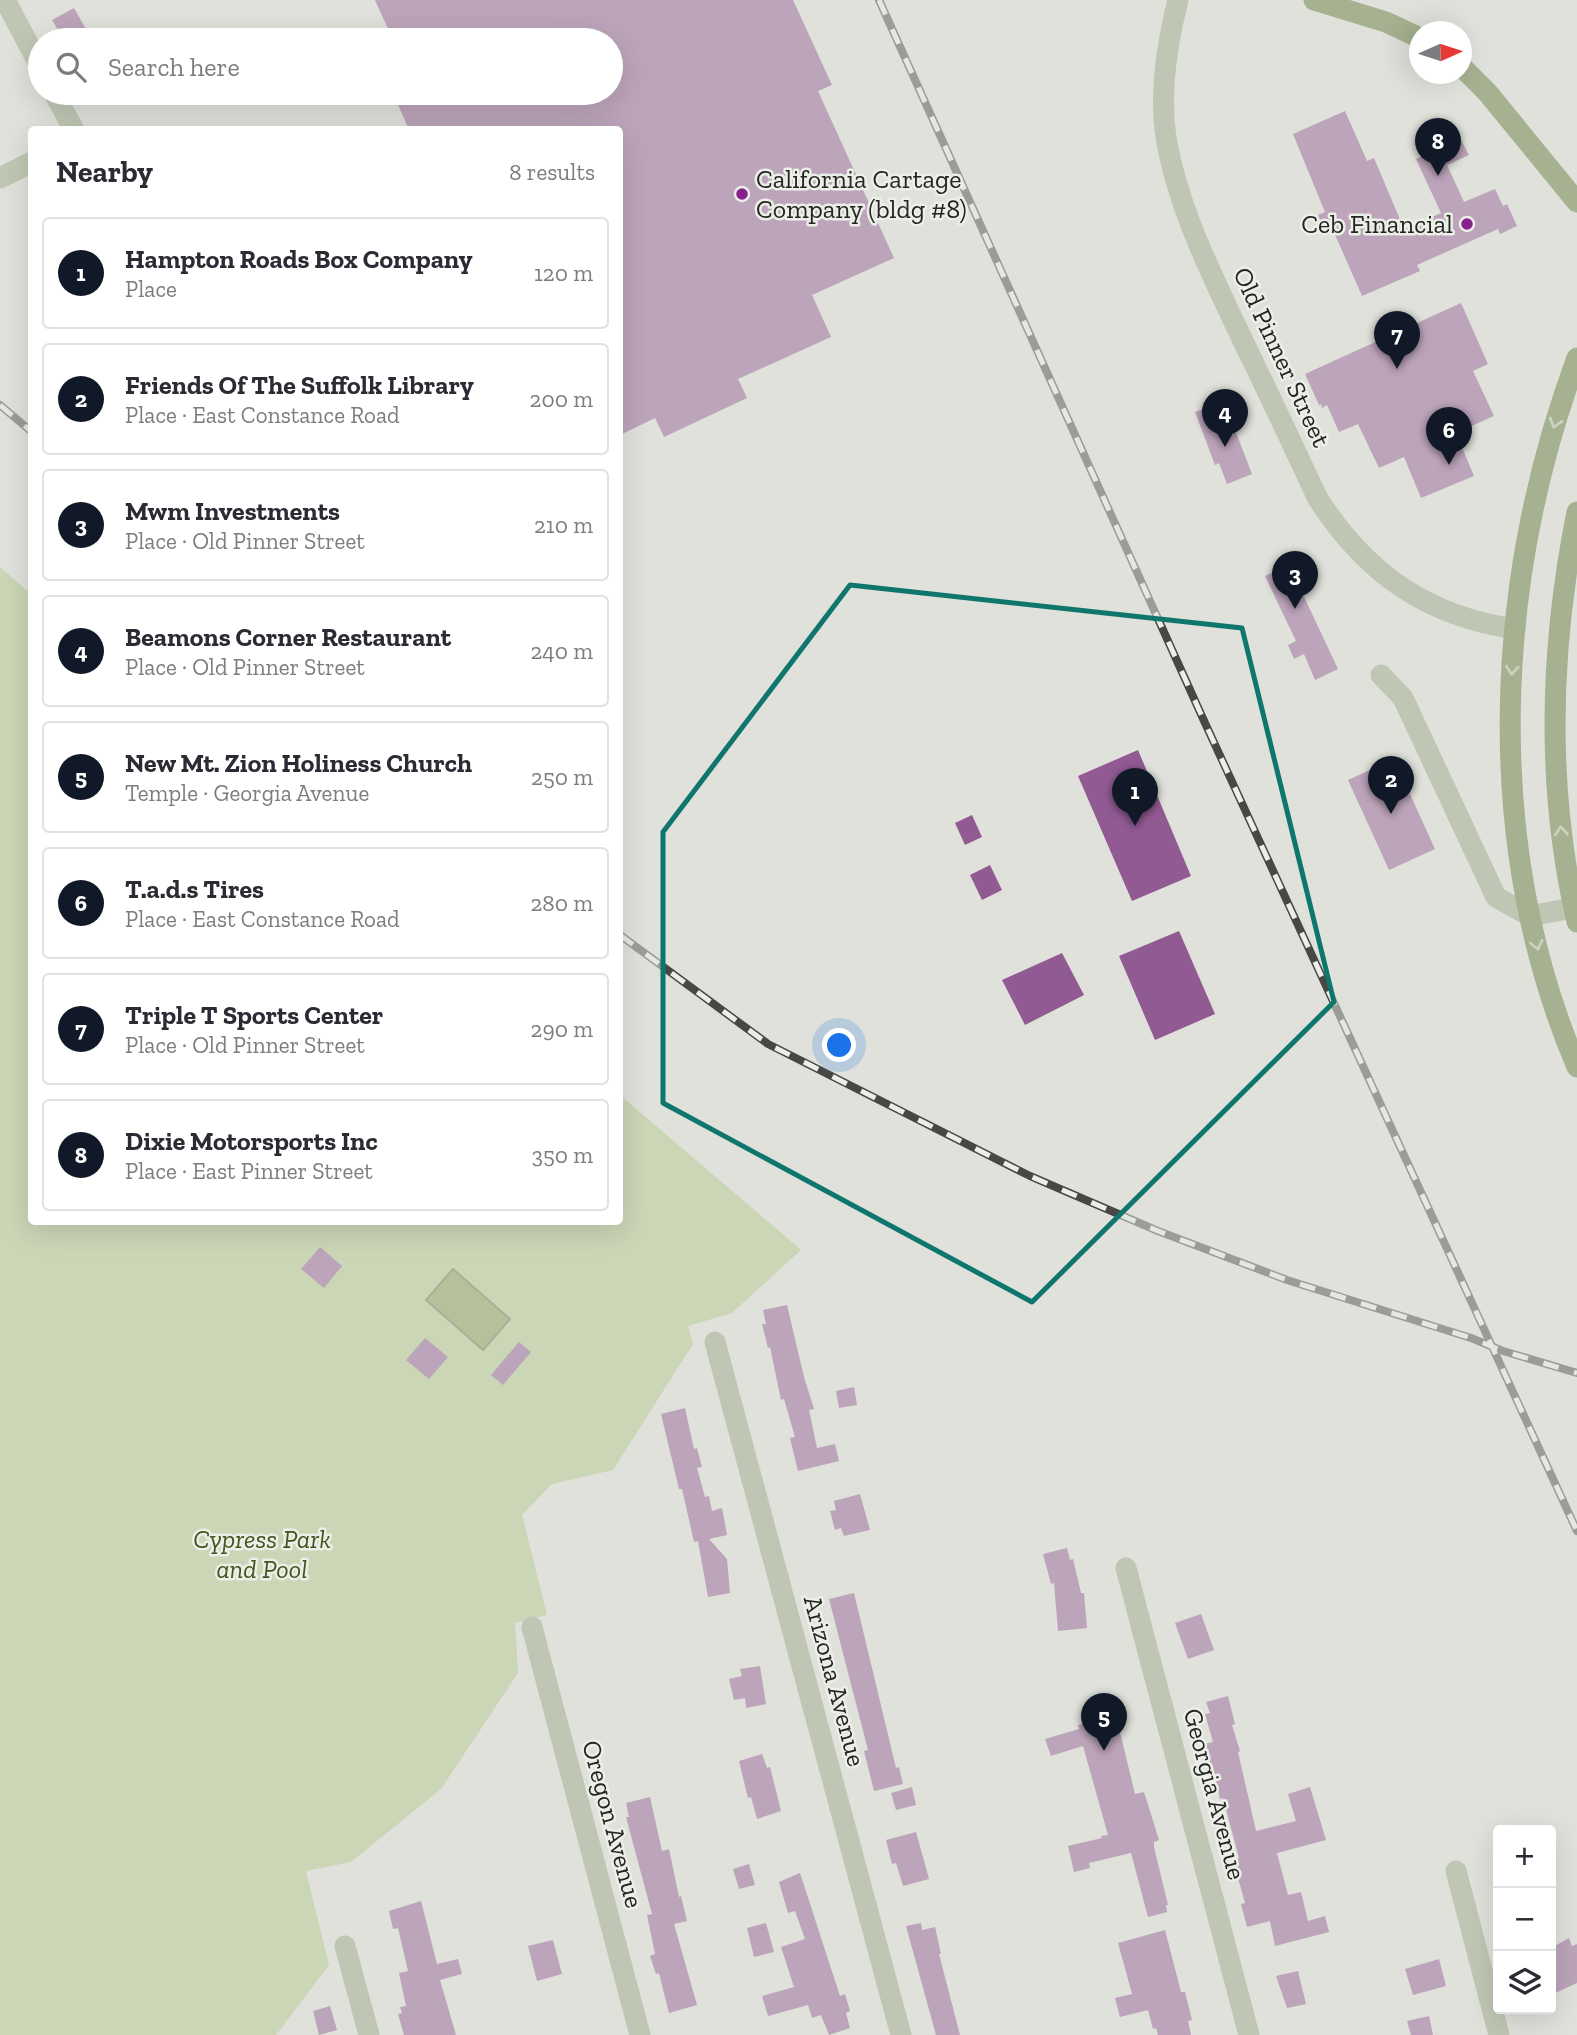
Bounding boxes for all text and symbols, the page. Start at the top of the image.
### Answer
north arrow [1409,21,1472,84]
search box [28,28,623,105]
icon: search [52,48,90,86]
text: Search here [108,51,240,83]
pin: 8 [1415,118,1461,176]
text: Nearby [56,154,153,190]
text: 8 results [509,158,595,186]
place label: California Cartage Company (bldg #8) [756,163,967,225]
marker: California Cartage Company (bldg #8) [734,186,750,202]
place label: Ceb Financial [1301,208,1453,240]
marker: Ceb Financial [1459,216,1475,232]
text: Hampton Roads Box Company [125,243,472,275]
text: 1 [76,259,86,287]
text: 120 m [534,259,593,287]
street label: Old Pinner Street [1226,262,1338,452]
text: Place [125,275,177,303]
pin: 7 [1374,311,1420,369]
text: Friends Of The Suffolk Library [125,369,474,401]
text: 2 [75,385,87,413]
text: 200 m [530,385,593,413]
pin: 4 [1202,389,1248,447]
text: Place · East Constance Road [125,401,400,429]
pin: 6 [1426,407,1472,465]
one-way arrow [1548,416,1563,428]
text: Mwm Investments [125,495,340,527]
text: 3 [75,511,87,539]
text: 210 m [534,511,593,539]
text: Place · Old Pinner Street [125,527,365,555]
pin: 3 [1272,551,1318,609]
text: Beamons Corner Restaurant [125,621,451,653]
text: 4 [74,637,88,665]
text: 240 m [530,637,593,665]
text: Place · Old Pinner Street [125,653,365,681]
one-way arrow [1505,665,1520,676]
text: New Mt. Zion Holiness Church [125,747,472,779]
pin: 2 [1368,756,1414,814]
text: 5 [75,763,87,791]
text: 250 m [531,763,593,791]
pin: 1 [1112,768,1158,826]
text: Temple · Georgia Avenue [125,779,369,807]
one-way arrow [1554,825,1569,836]
text: T.a.d.s Tires [125,873,264,905]
text: 6 [75,889,87,917]
text: 280 m [530,889,593,917]
text: Place · East Constance Road [125,905,400,933]
one-way arrow [1529,939,1543,951]
text: Triple T Sports Center [125,999,383,1031]
text: 7 [75,1015,87,1043]
text: 290 m [531,1015,593,1043]
your location [822,1028,856,1062]
text: Place · Old Pinner Street [125,1031,365,1059]
text: Dixie Motorsports Inc [125,1125,378,1157]
text: 8 [75,1141,87,1169]
text: 350 m [532,1141,593,1169]
text: Place · East Pinner Street [125,1157,373,1185]
park label: Cypress Park and Pool [193,1523,331,1585]
street label: Arizona Avenue [797,1592,873,1770]
pin: 5 [1081,1693,1127,1751]
street label: Georgia Avenue [1177,1705,1253,1883]
street label: Oregon Avenue [575,1737,651,1911]
map controls [1493,1825,1556,2014]
button: + [1493,1825,1556,1888]
button: − [1493,1888,1556,1951]
button: layers [1493,1951,1556,2014]

